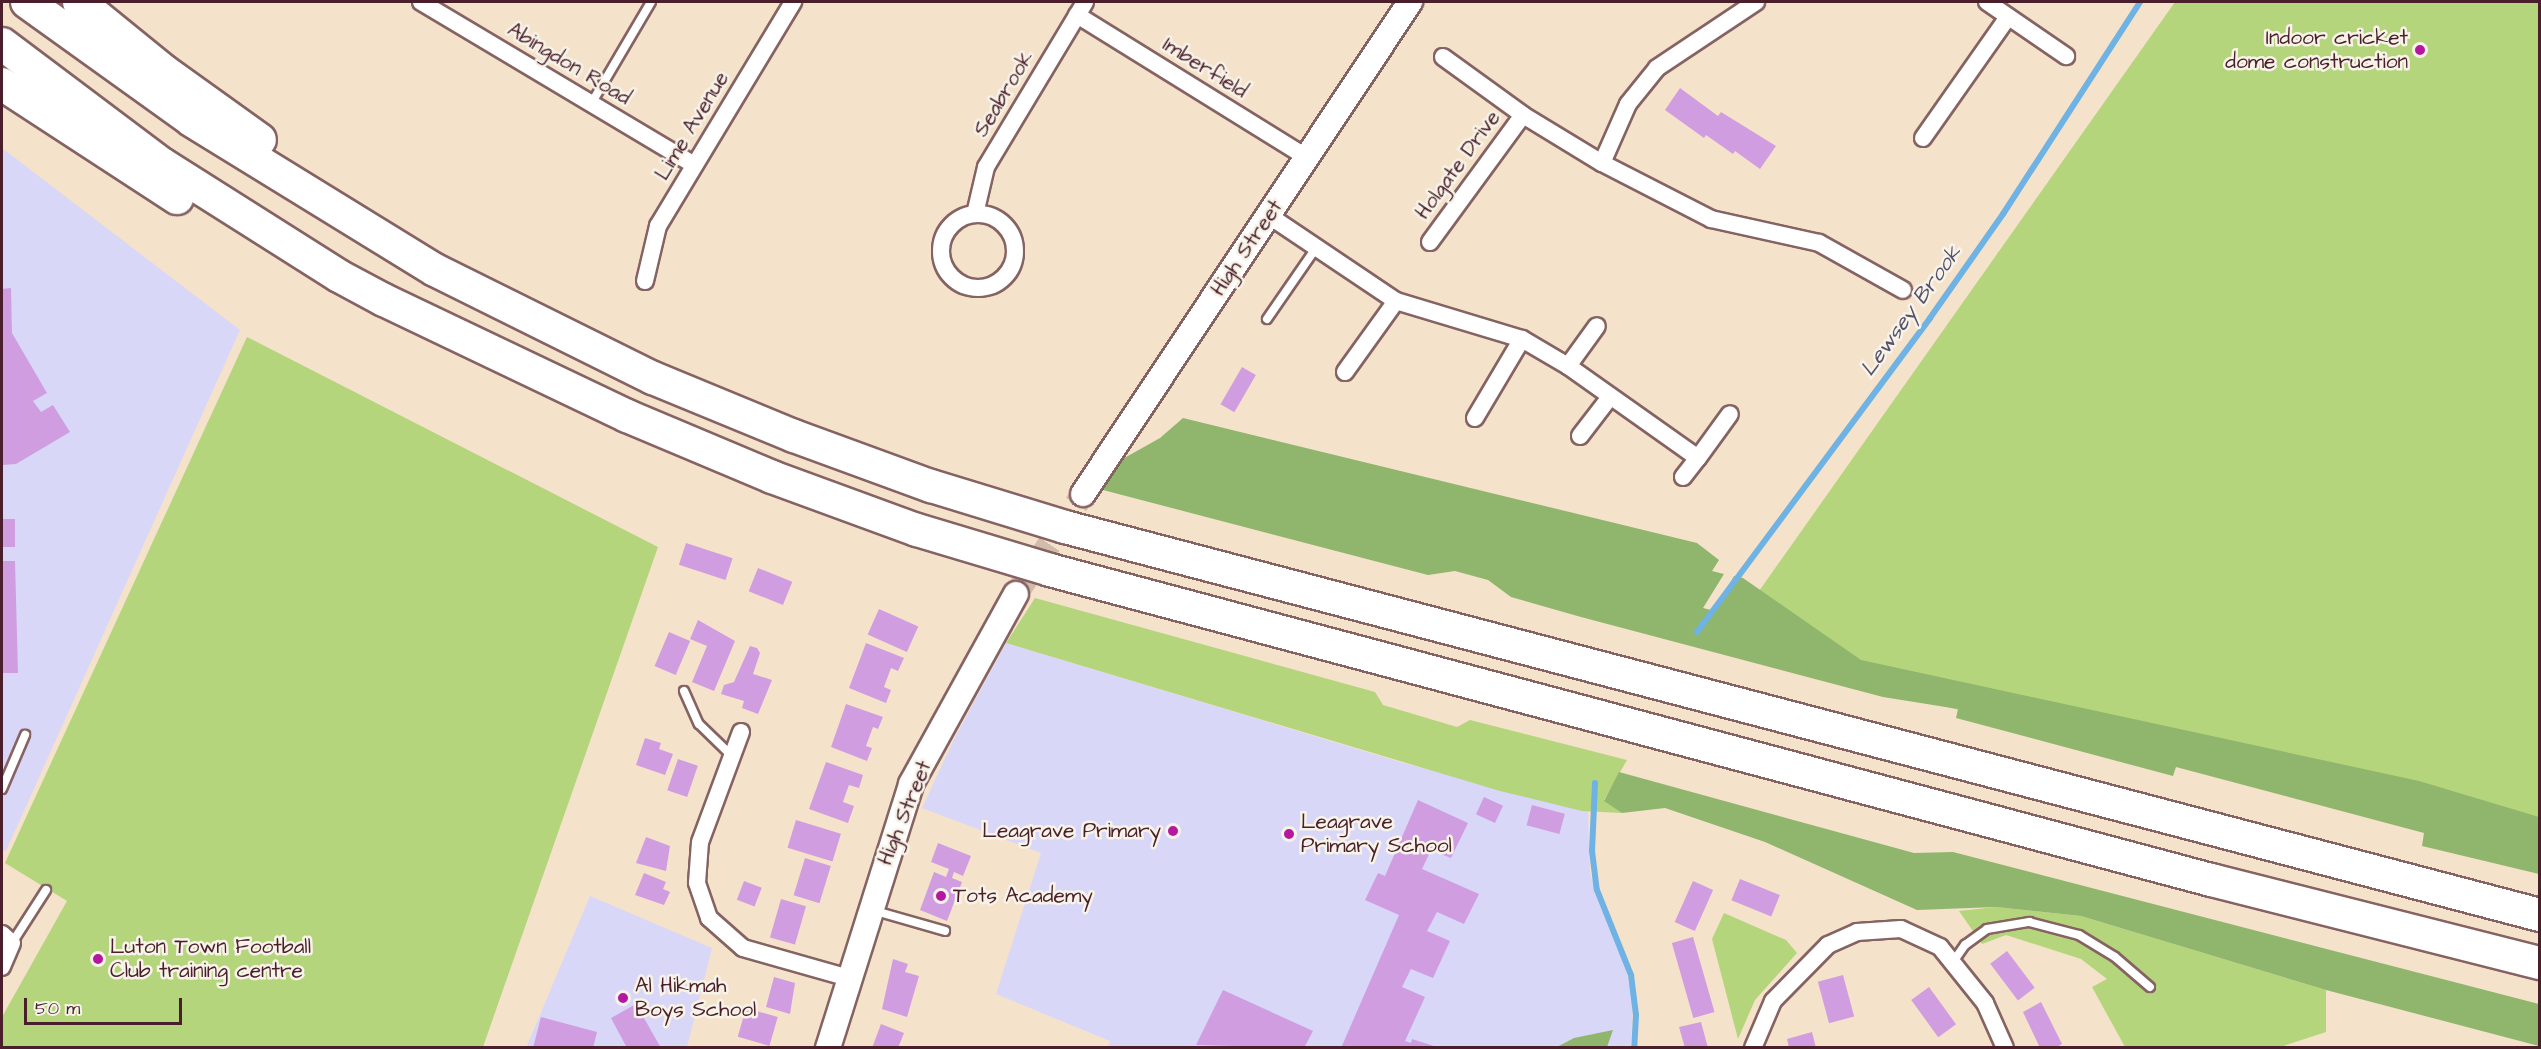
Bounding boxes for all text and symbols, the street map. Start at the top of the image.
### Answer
street label: Abingdon Road [503,17,635,111]
place label: Indoor cricket dome construction [2225,25,2408,75]
street label: Imberfield [1158,32,1252,104]
marker: Indoor cricket dome construction [2413,43,2427,57]
street label: Seabrook [969,47,1039,141]
street label: Lime Avenue [650,67,734,185]
street label: Holgate Drive [1410,106,1506,224]
street label: High Street [1206,195,1288,301]
water label: Lewsey Brook [1855,241,1967,381]
street label: High Street [873,757,937,869]
place label: Leagrave Primary School [1301,809,1452,859]
place label: Leagrave Primary [982,818,1161,844]
marker: Leagrave Primary [1166,824,1180,838]
marker: Leagrave Primary School [1282,827,1296,841]
place label: Tots Academy [953,883,1093,909]
marker: Tots Academy [934,889,948,903]
place label: Luton Town Football Club training centre [110,934,311,984]
marker: Luton Town Football Club training centre [91,952,105,966]
place label: Al Hikmah Boys School [635,973,756,1023]
scale bar [27,986,184,1024]
marker: Al Hikmah Boys School [616,991,630,1005]
text: 50 m [35,996,80,1021]

